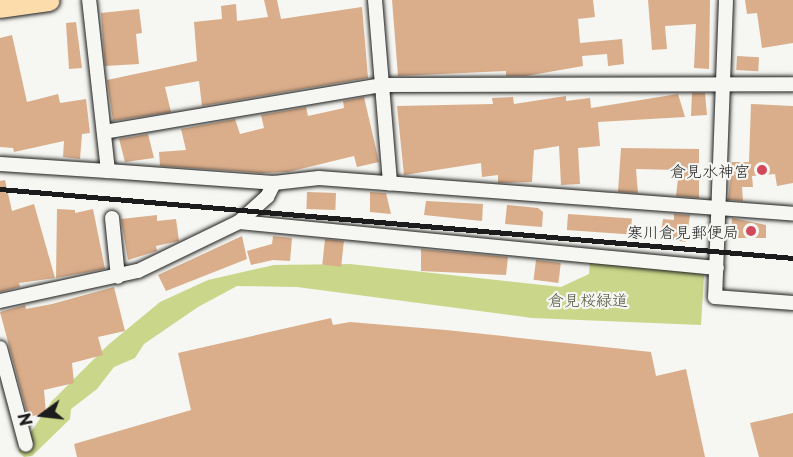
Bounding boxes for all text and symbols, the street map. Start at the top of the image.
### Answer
place label: 倉見水神宮 [670,160,750,180]
marker: 倉見水神宮 [755,163,769,177]
place label: 寒川倉見郵便局 [627,221,739,241]
marker: 寒川倉見郵便局 [744,224,758,238]
park label: 倉見桜緑道 [548,289,628,309]
north arrow [12,385,72,445]
text: N [11,410,38,429]

